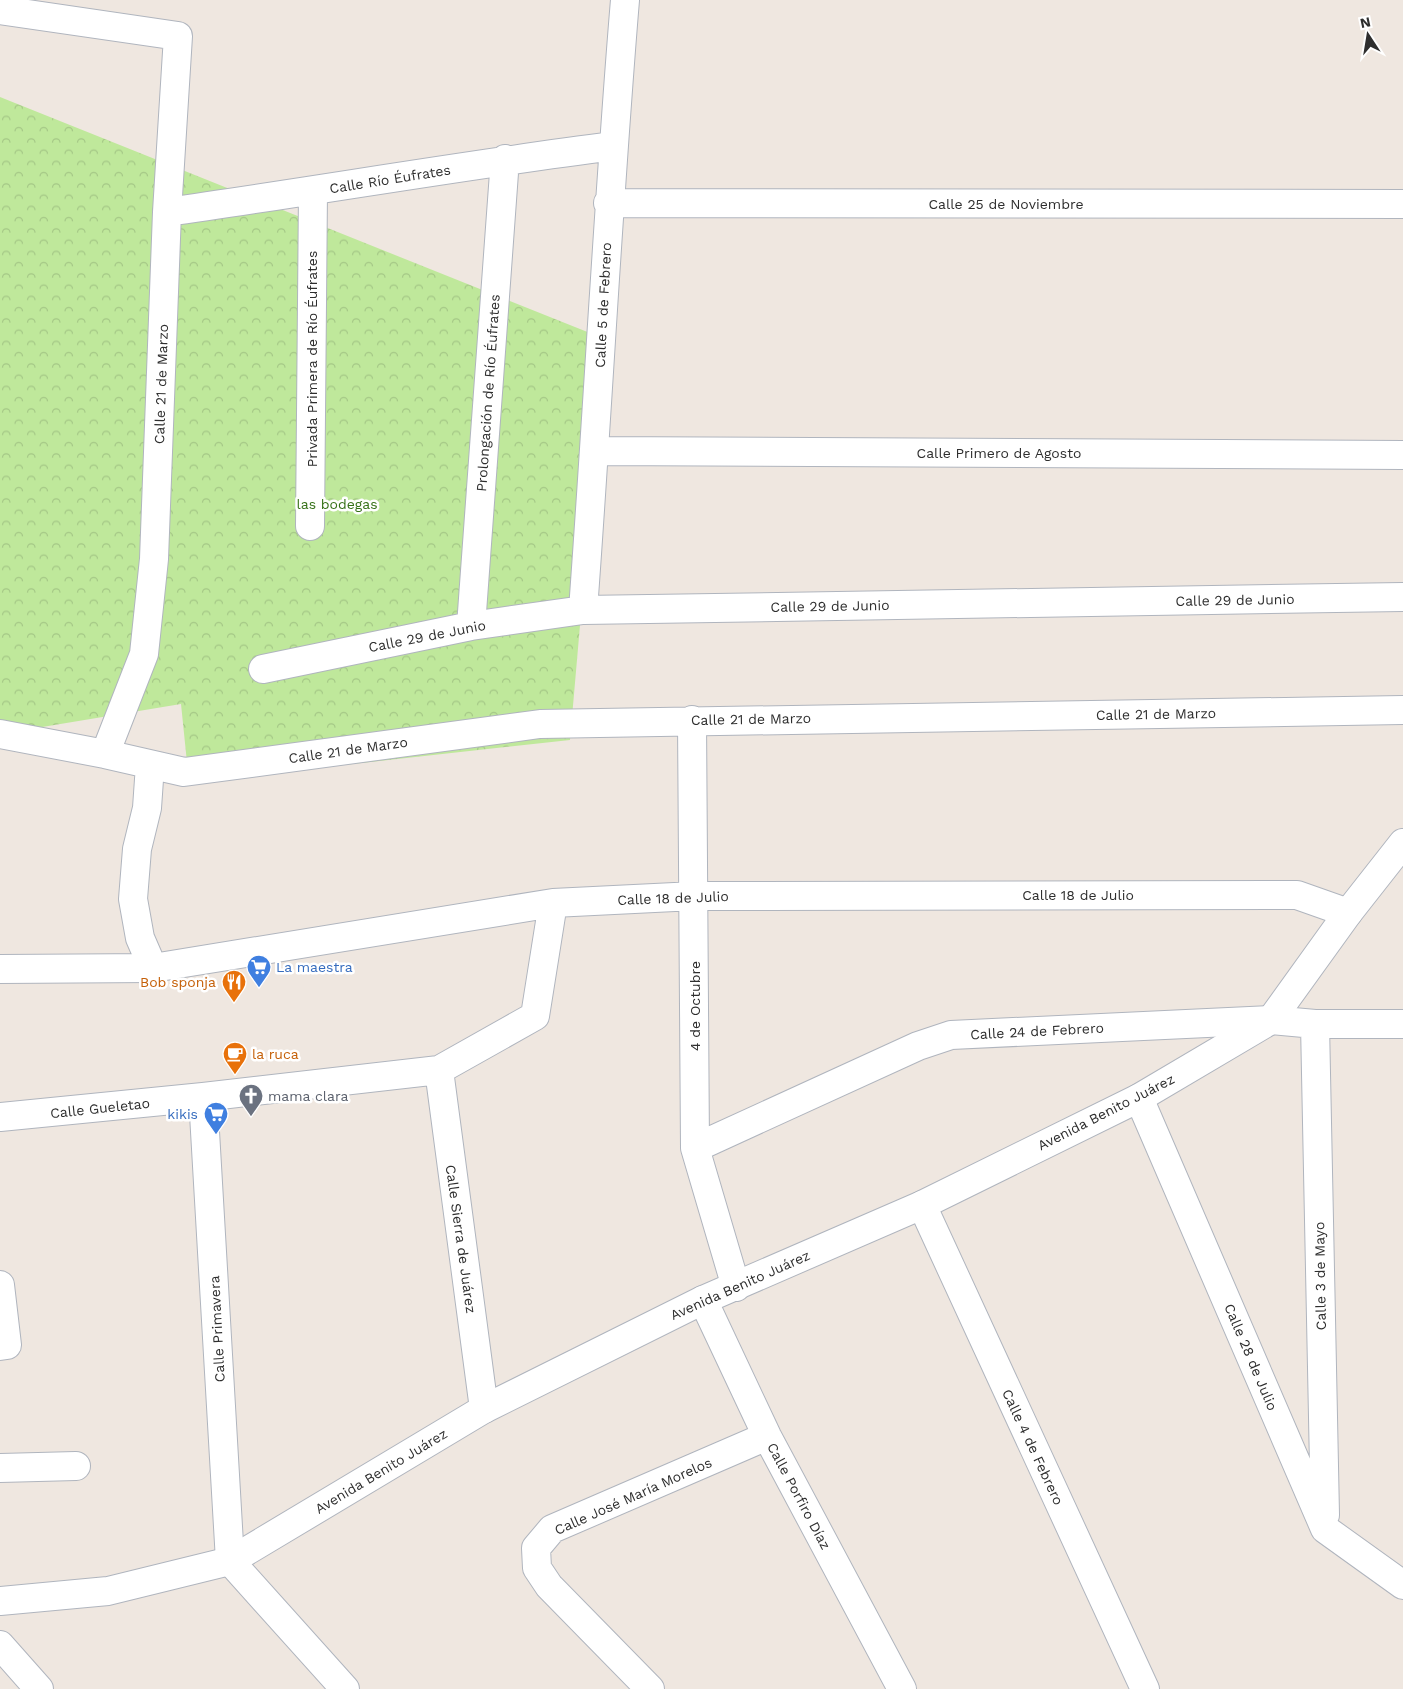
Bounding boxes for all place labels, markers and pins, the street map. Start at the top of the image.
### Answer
supermarket icon: La maestra [246,954,272,988]
place label: La maestra [276,959,353,975]
restaurant icon: Bob sponja [221,969,247,1003]
place label: Bob sponja [140,974,216,990]
cafe icon: la ruca [222,1041,248,1075]
place label: la ruca [252,1046,299,1062]
church icon: mama clara [238,1083,264,1117]
place label: mama clara [268,1088,349,1104]
supermarket icon: kikis [203,1101,229,1135]
place label: kikis [167,1106,198,1122]

